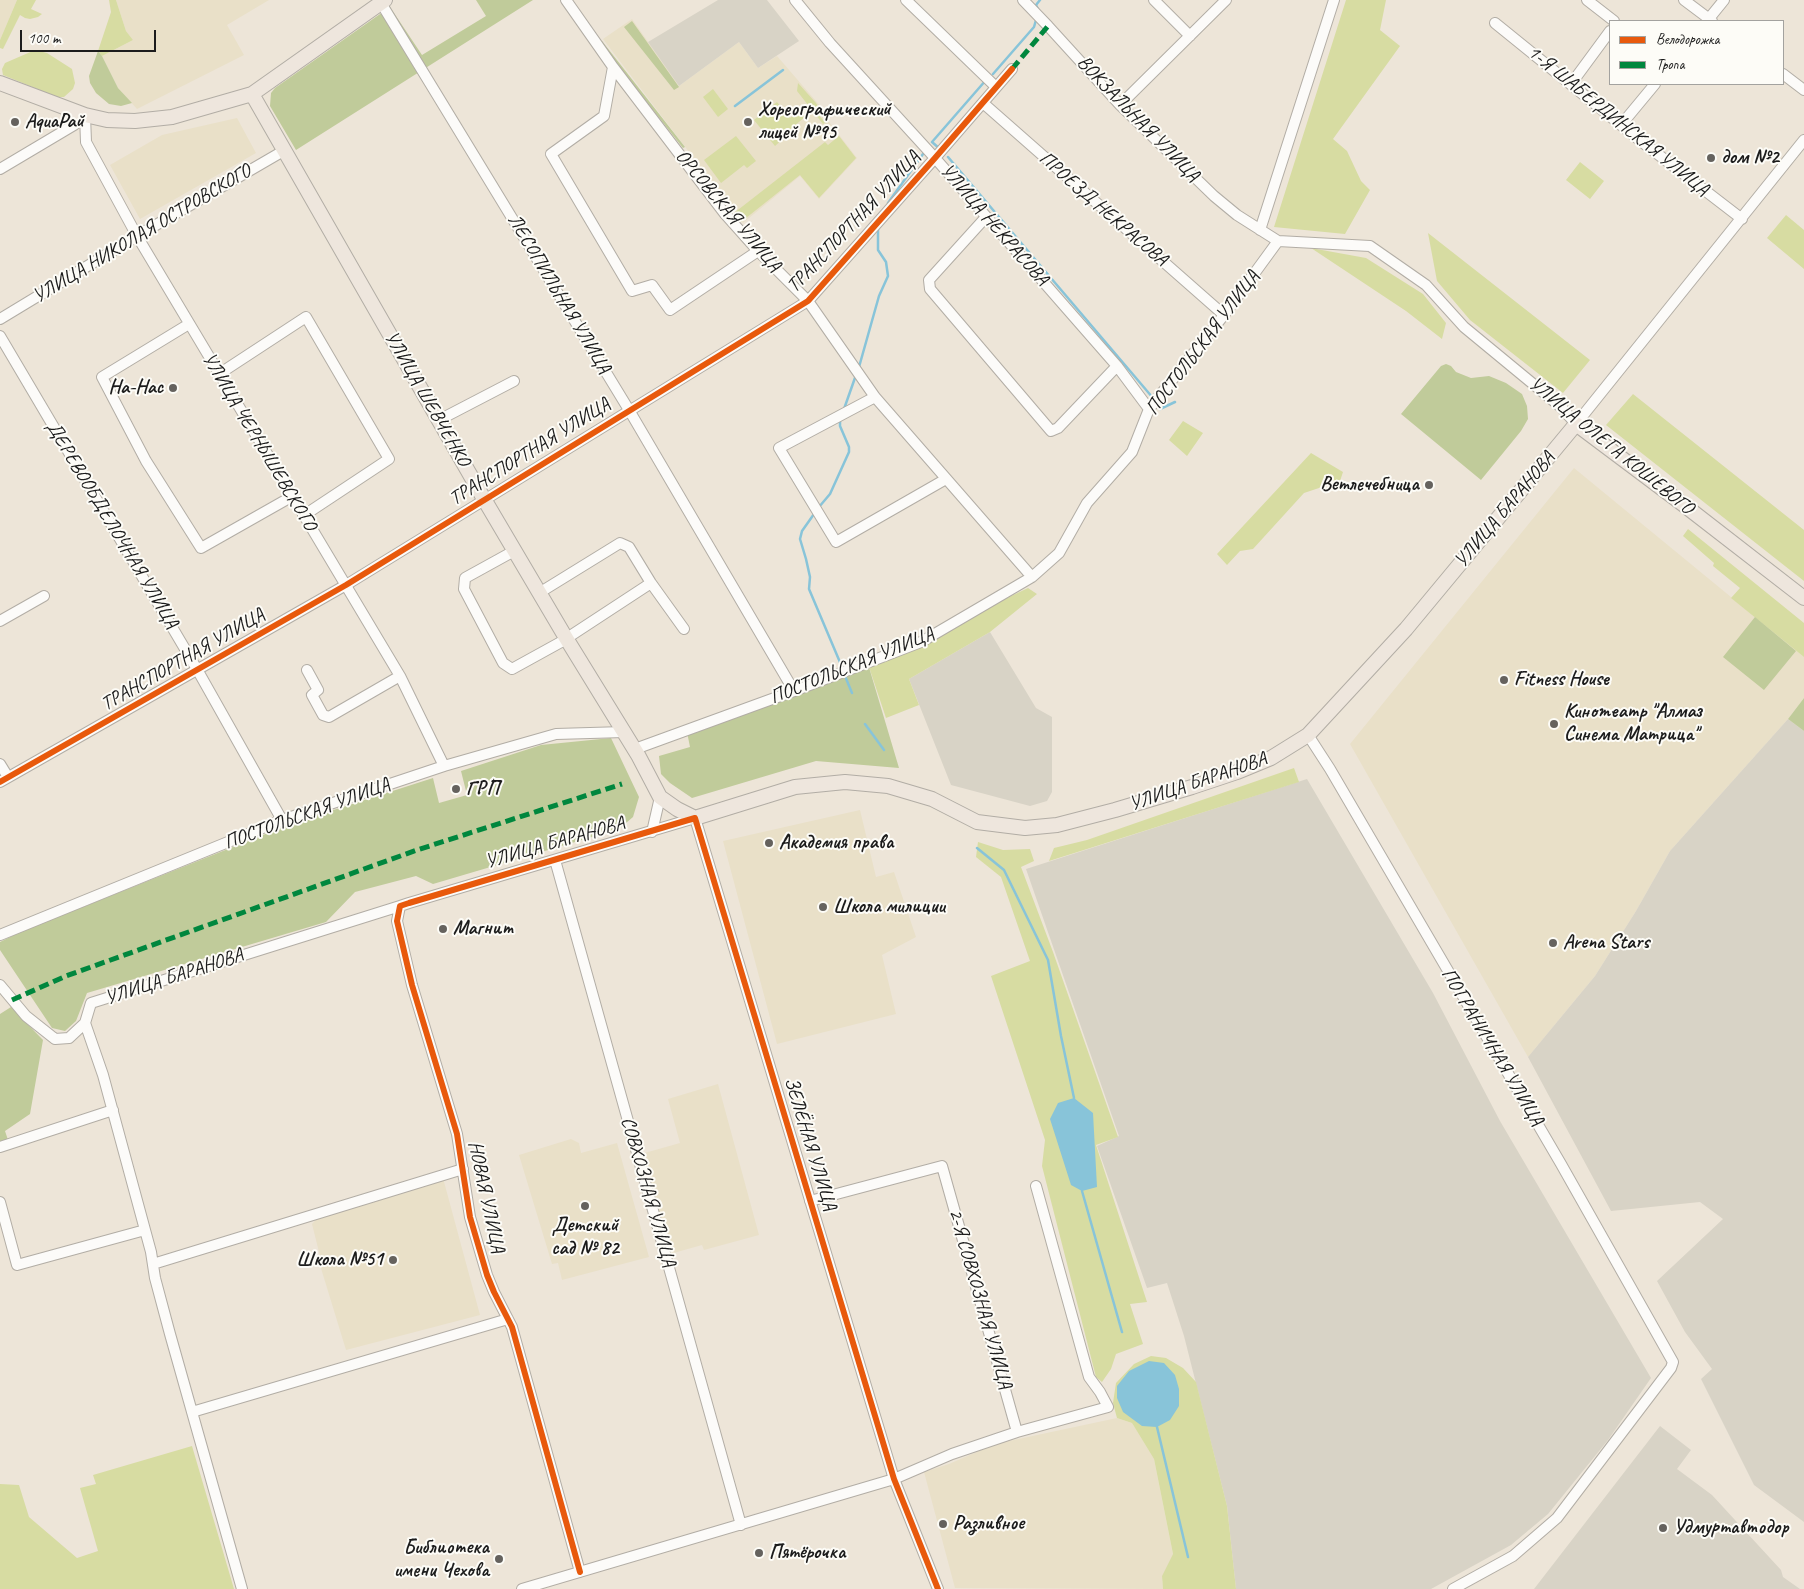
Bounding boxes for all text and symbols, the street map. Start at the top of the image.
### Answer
scale bar [22,20,159,52]
legend [1609,20,1784,85]
text: 100 m [28,29,60,48]
text: Велодорожка [1656,30,1719,49]
street label: 1-Я ШАБЕРДИНСКАЯ УЛИЦА [1522,40,1714,202]
street label: ВОКЗАЛЬНАЯ УЛИЦА [1072,51,1204,187]
text: Тропа [1656,55,1684,74]
place label: Хореографический лицей №95 [758,98,891,145]
place label: AquaРай [25,110,84,134]
marker: AquaРай [9,116,21,128]
marker: Хореографический лицей №95 [742,116,754,128]
street label: ОРСОВСКАЯ УЛИЦА [670,145,786,277]
street label: ТРАНСПОРТНАЯ УЛИЦА [782,146,926,298]
place label: дом №2 [1721,146,1779,170]
street label: ПРОЕЗД НЕКРАСОВА [1034,147,1172,271]
marker: дом №2 [1705,152,1717,164]
street label: УЛИЦА НИКОЛАЯ ОСТРОВСКОГО [29,159,255,309]
street label: УЛИЦА НЕКРАСОВА [935,159,1053,291]
street label: ЛЕСОПИЛЬНАЯ УЛИЦА [502,210,616,378]
street label: ПОСТОЛЬСКАЯ УЛИЦА [1141,266,1265,420]
street label: УЛИЦА ШЕВЧЕНКО [379,327,475,471]
street label: УЛИЦА ЧЕРНЫШЕВСКОГО [196,349,322,535]
street label: УЛИЦА ОЛЕГА КОШЕВОГО [1524,372,1698,520]
place label: На-Нас [108,376,163,400]
marker: На-Нас [167,382,179,394]
street label: ТРАНСПОРТНАЯ УЛИЦА [445,393,615,511]
street label: ДЕРЕВООБДЕЛОЧНАЯ УЛИЦА [40,417,184,633]
street label: УЛИЦА БАРАНОВА [1450,447,1560,573]
place label: Ветлечебница [1320,473,1419,497]
marker: Ветлечебница [1423,479,1435,491]
street label: ТРАНСПОРТНАЯ УЛИЦА [97,603,269,717]
street label: ПОСТОЛЬСКАЯ УЛИЦА [766,622,938,710]
place label: Fitness House [1514,668,1609,692]
marker: Fitness House [1498,674,1510,686]
place label: Кинотеатр "Алмаз Синема Матрица" [1564,700,1702,747]
marker: Кинотеатр "Алмаз Синема Матрица" [1548,718,1560,730]
street label: УЛИЦА БАРАНОВА [1126,747,1270,817]
street label: ПОСТОЛЬСКАЯ УЛИЦА [221,773,393,855]
place label: ГРП [466,777,499,801]
marker: ГРП [450,783,462,795]
street label: УЛИЦА БАРАНОВА [483,812,627,874]
place label: Академия права [779,831,893,855]
marker: Академия права [763,837,775,849]
place label: Школа милиции [833,895,945,919]
marker: Школа милиции [817,901,829,913]
place label: Магнит [453,917,513,941]
marker: Магнит [437,923,449,935]
place label: Arena Stars [1563,931,1649,955]
marker: Arena Stars [1547,937,1559,949]
street label: УЛИЦА БАРАНОВА [102,943,246,1011]
street label: ПОГРАНИЧНАЯ УЛИЦА [1435,964,1549,1130]
street label: ЗЕЛЁНАЯ УЛИЦА [778,1074,842,1214]
street label: СОВХОЗНАЯ УЛИЦА [615,1114,681,1270]
street label: НОВАЯ УЛИЦА [462,1139,510,1255]
marker: Детский сад № 82 [579,1200,591,1212]
street label: 2-Я СОВХОЗНАЯ УЛИЦА [943,1206,1017,1392]
place label: Детский сад № 82 [551,1214,619,1261]
place label: Школа №51 [296,1248,383,1272]
marker: Школа №51 [387,1254,399,1266]
place label: Разливное [953,1512,1024,1536]
place label: Удмуртавтодор [1673,1516,1789,1540]
marker: Разливное [937,1518,949,1530]
marker: Удмуртавтодор [1657,1522,1669,1534]
place label: Библиотека имени Чехова [394,1536,489,1583]
place label: Пятёрочка [769,1541,846,1565]
marker: Пятёрочка [753,1547,765,1559]
marker: Библиотека имени Чехова [493,1553,505,1565]

